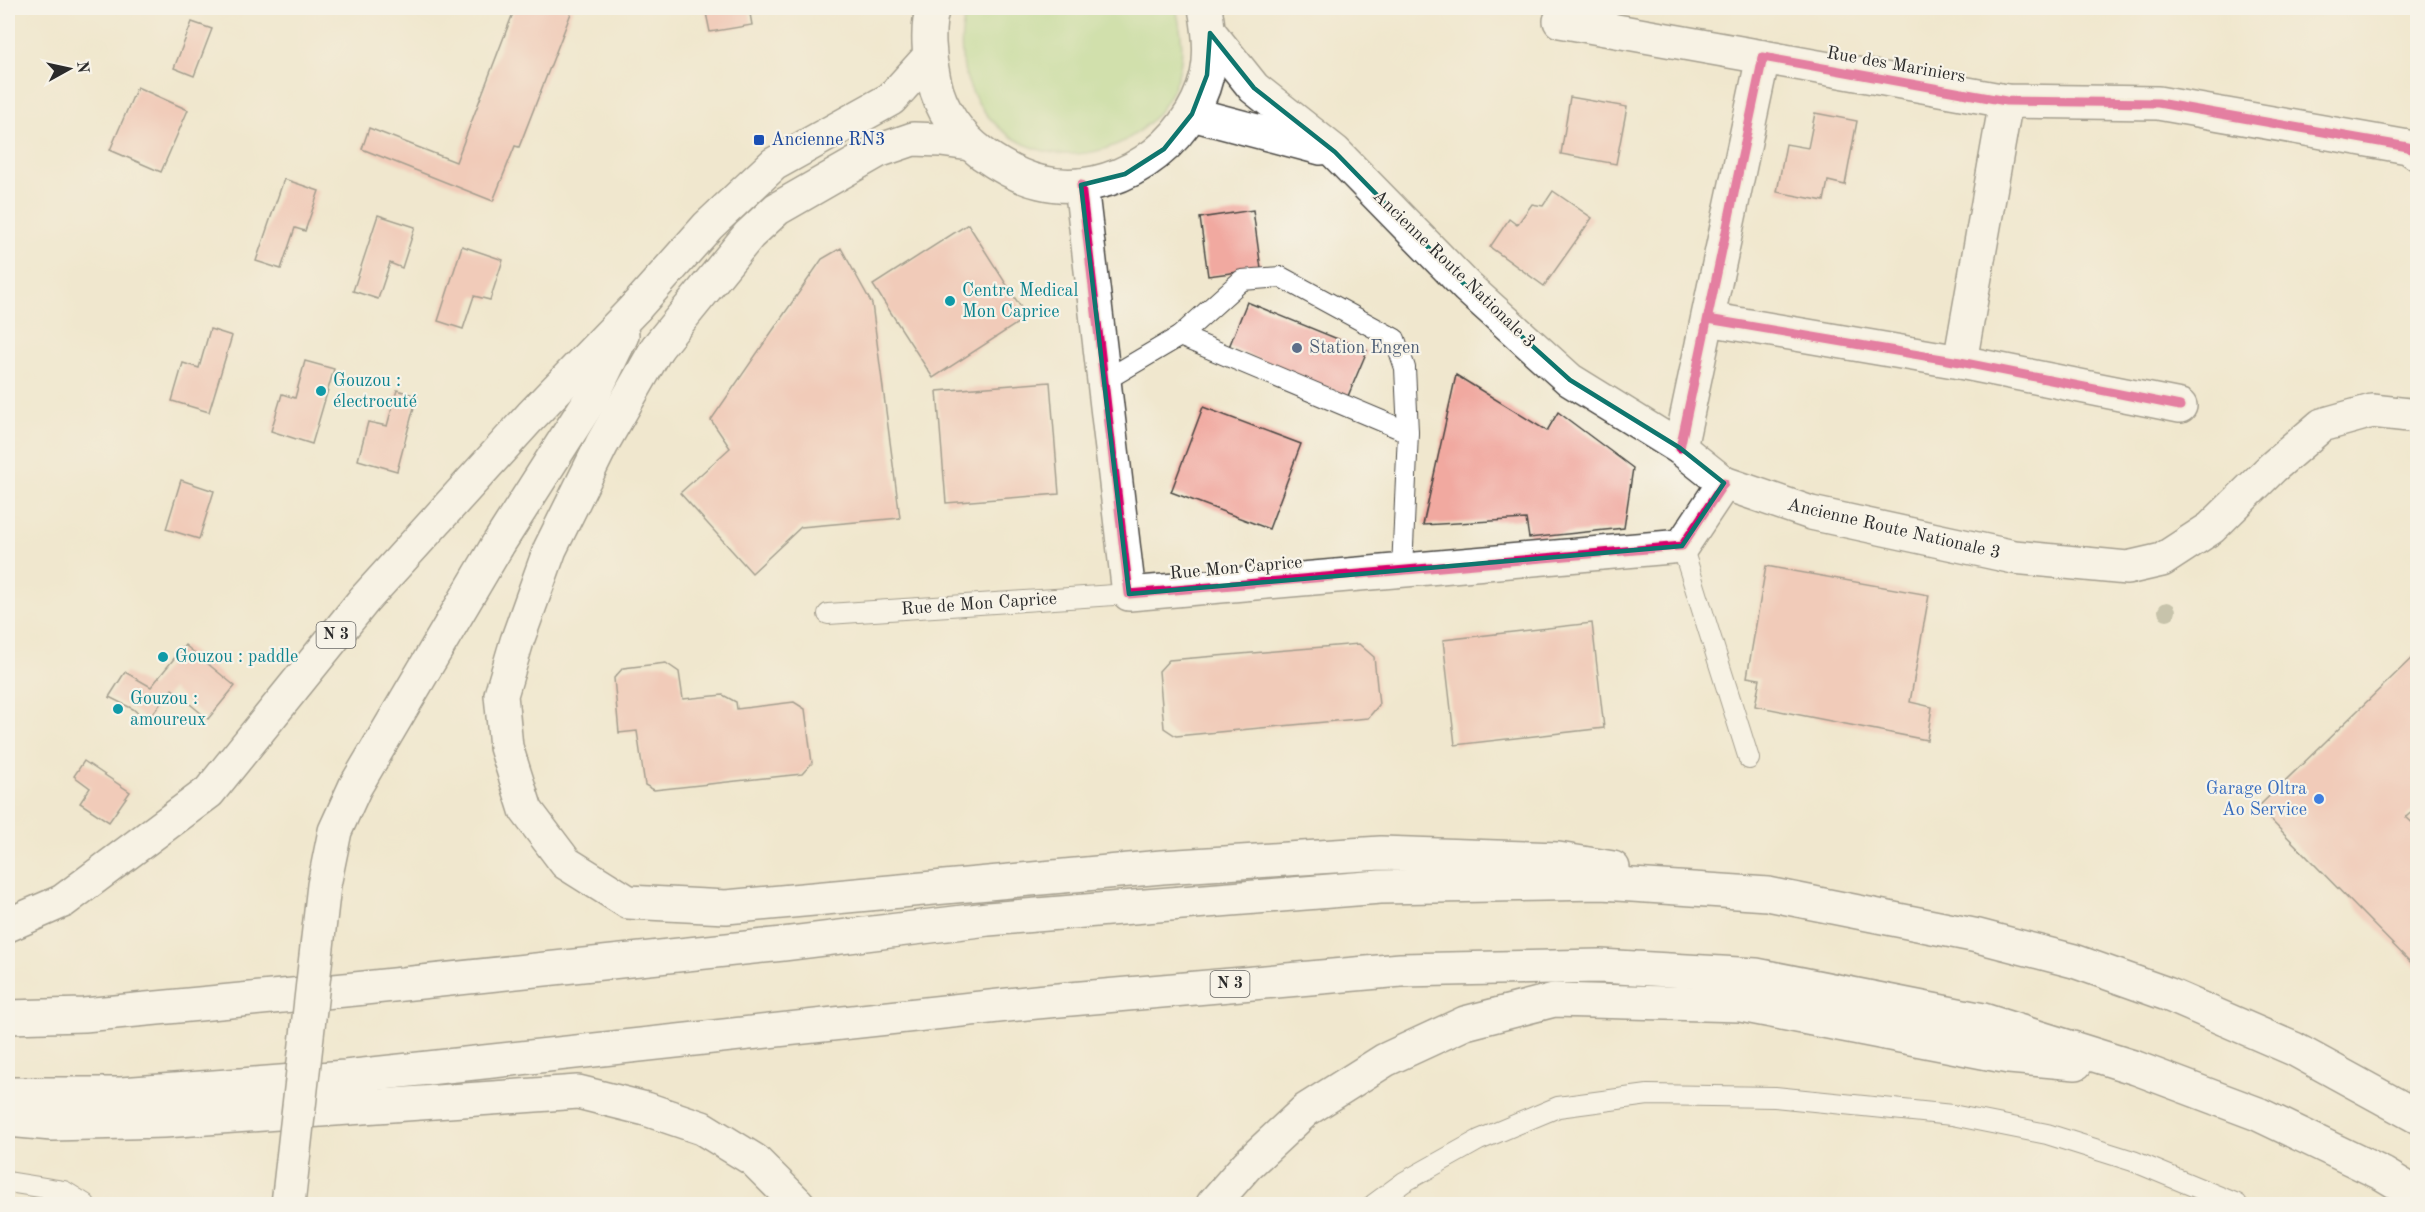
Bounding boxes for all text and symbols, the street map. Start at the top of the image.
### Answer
north arrow [39,39,99,99]
street label: Rue des Mariniers [1825,44,1967,86]
text: N [73,60,91,75]
place label: Ancienne RN3 [771,131,885,149]
marker: Ancienne RN3 [752,133,766,147]
street label: Ancienne Route Nationale 3 [1369,187,1539,351]
place label: Centre Medical Mon Caprice [962,282,1078,321]
marker: Centre Medical Mon Caprice [943,294,957,308]
place label: Station Engen [1309,339,1420,357]
marker: Station Engen [1290,341,1304,355]
place label: Gouzou : électrocuté [333,372,417,411]
marker: Gouzou : électrocuté [314,384,328,398]
street label: Ancienne Route Nationale 3 [1786,496,2002,562]
street label: Rue Mon Caprice [1169,553,1303,583]
street label: Rue de Mon Caprice [901,590,1057,618]
road number: N 3 [316,622,356,648]
place label: Gouzou : paddle [175,648,298,666]
marker: Gouzou : paddle [156,650,170,664]
place label: Gouzou : amoureux [130,690,206,729]
marker: Gouzou : amoureux [111,702,125,716]
place label: Garage Oltra Ao Service [2206,780,2307,819]
marker: Garage Oltra Ao Service [2312,792,2326,806]
road number: N 3 [1210,971,1250,997]

